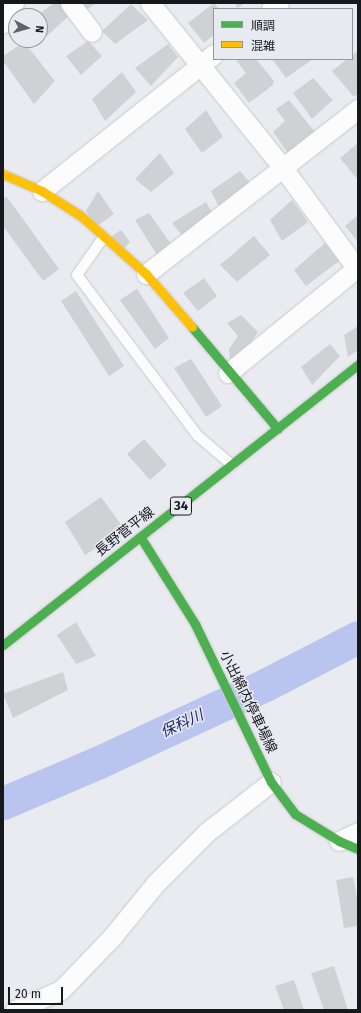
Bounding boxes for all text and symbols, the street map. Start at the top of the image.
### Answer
north arrow [8,8,48,48]
legend [213,8,353,60]
text: 順調 [251,19,275,33]
text: N [33,25,46,34]
text: 混雑 [251,39,275,53]
road number: 34 [169,495,193,517]
street label: 長野菅平線 [92,504,158,560]
street label: 小出綿内停車場線 [216,648,280,756]
water label: 保科川 [158,706,206,742]
scale bar [10,979,65,1005]
text: 20 m [15,987,41,1001]

